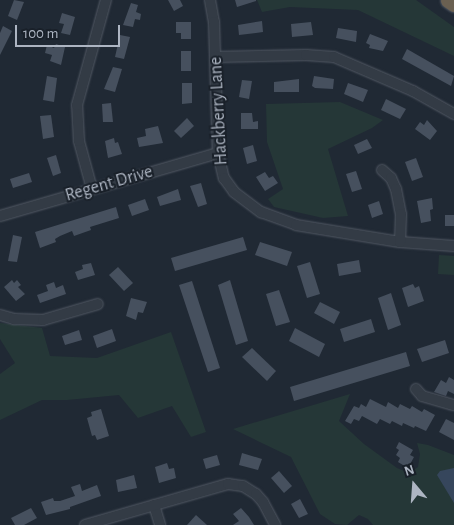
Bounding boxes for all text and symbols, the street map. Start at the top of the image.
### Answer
scale bar [18,15,122,47]
text: 100 m [23,26,58,41]
street label: Hackberry Lane [205,56,233,166]
street label: Regent Drive [63,161,155,207]
north arrow [389,460,439,510]
text: N [403,463,416,479]

